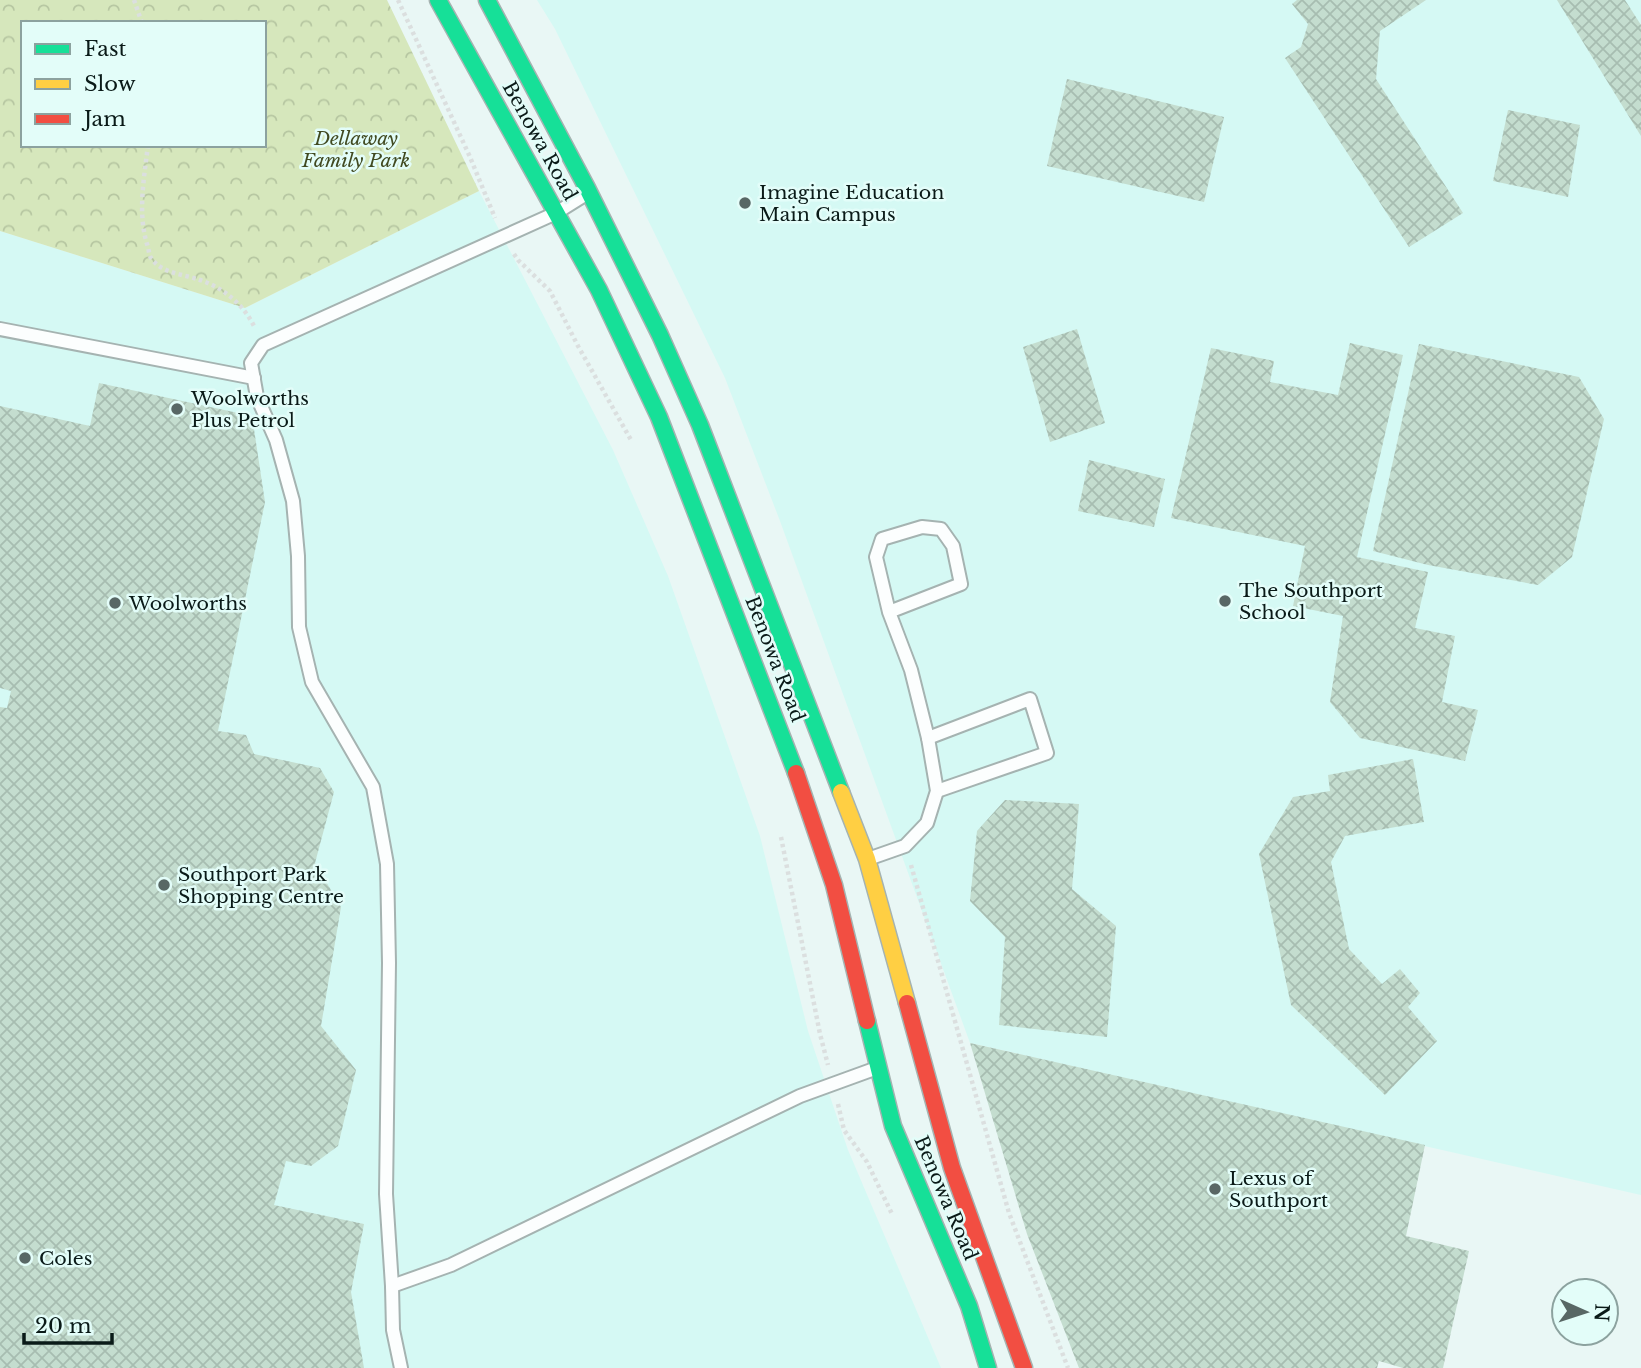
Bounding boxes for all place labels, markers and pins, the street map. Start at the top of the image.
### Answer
place label: Imagine Education Main Campus [759,181,944,226]
marker: Imagine Education Main Campus [737,195,753,211]
place label: Woolworths Plus Petrol [190,387,309,432]
marker: Woolworths Plus Petrol [169,401,185,417]
place label: The Southport School [1239,579,1384,624]
place label: Woolworths [128,592,247,615]
marker: The Southport School [1217,593,1233,609]
marker: Woolworths [107,595,123,611]
place label: Southport Park Shopping Centre [178,863,344,908]
marker: Southport Park Shopping Centre [156,877,172,893]
place label: Lexus of Southport [1229,1167,1329,1212]
marker: Lexus of Southport [1207,1181,1223,1197]
place label: Coles [39,1247,92,1270]
marker: Coles [17,1250,33,1266]

